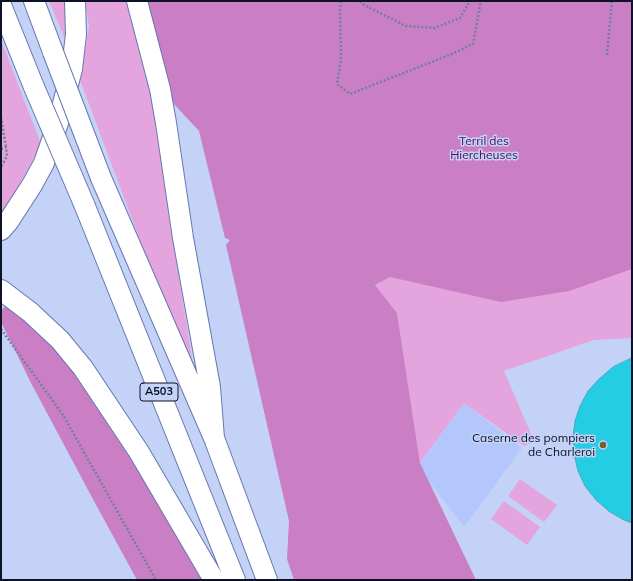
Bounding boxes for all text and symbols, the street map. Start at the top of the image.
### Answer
park label: Terril des Hiercheuses [450,134,518,162]
road number: A503 [140,383,178,401]
place label: Caserne des pompiers de Charleroi [472,431,595,459]
marker: Caserne des pompiers de Charleroi [598,440,608,450]

